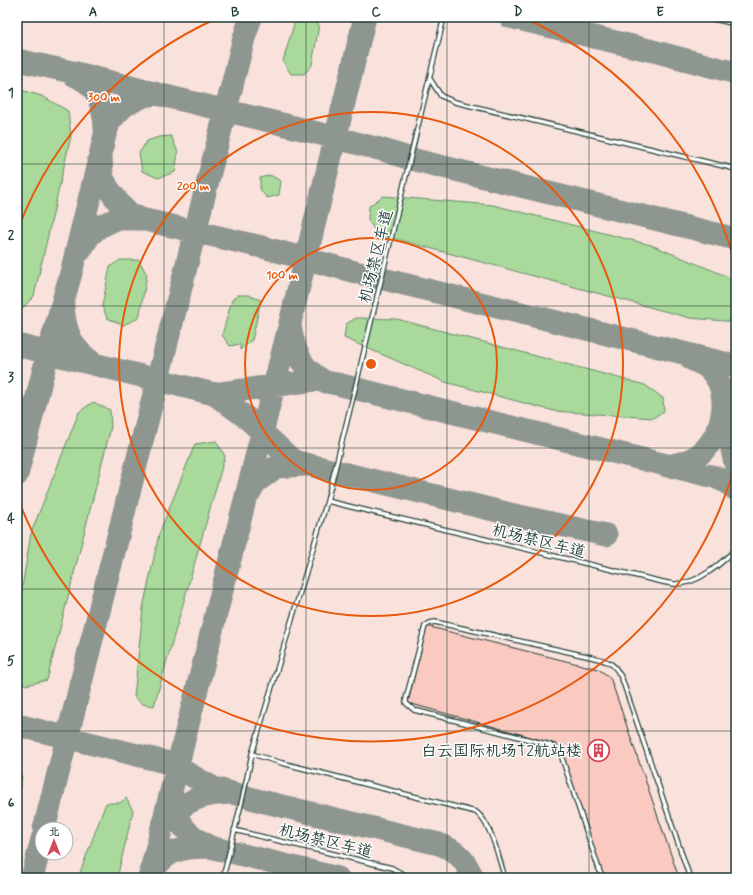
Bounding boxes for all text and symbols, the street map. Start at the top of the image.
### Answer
text: A [89,4,97,21]
text: B [231,4,240,21]
text: C [371,4,381,21]
text: D [514,4,523,21]
text: E [656,4,664,21]
text: 1 [8,85,14,102]
text: 300 m [88,90,121,106]
text: 200 m [177,179,210,195]
street label: 机场禁区车道 [355,207,398,305]
text: 2 [8,227,15,244]
text: 100 m [266,268,299,284]
centre of rings [364,357,378,371]
text: 3 [8,369,14,386]
text: 4 [7,511,15,528]
street label: 机场禁区车道 [490,520,588,563]
text: 5 [7,653,15,670]
building icon: 白云国际机场T2航站楼 [585,737,611,763]
place label: 白云国际机场T2航站楼 [421,741,582,762]
text: 6 [8,795,15,812]
street label: 机场禁区车道 [277,820,375,863]
north arrow [34,821,74,861]
text: 北 [49,825,60,839]

